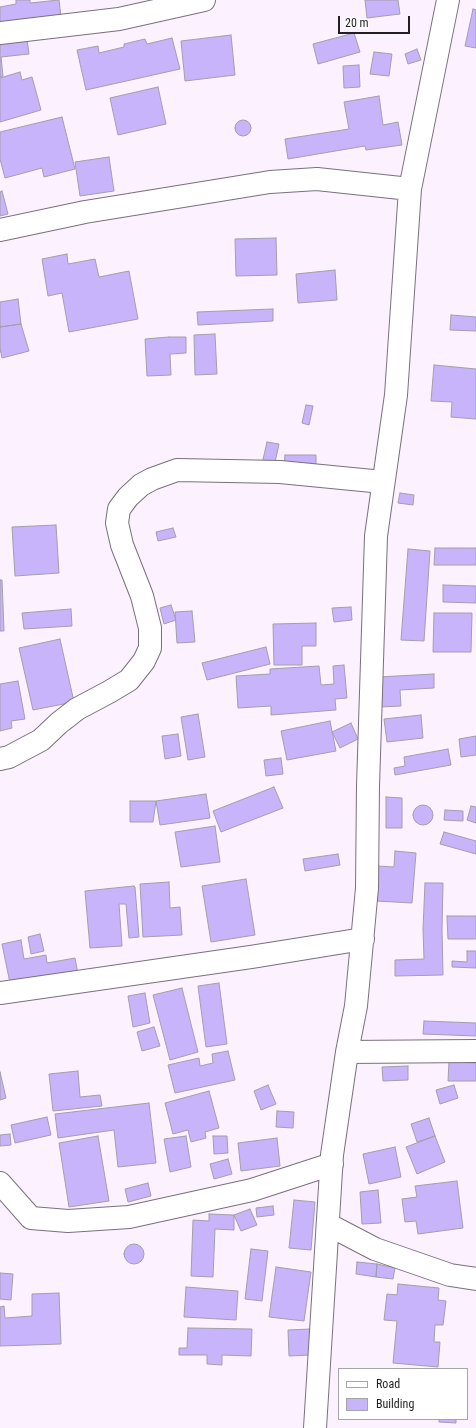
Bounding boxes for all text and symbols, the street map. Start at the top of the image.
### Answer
scale bar [340,8,412,34]
text: 20 m [345,16,369,30]
legend [338,1368,468,1420]
text: Road [376,1377,400,1391]
text: Building [376,1397,414,1411]

